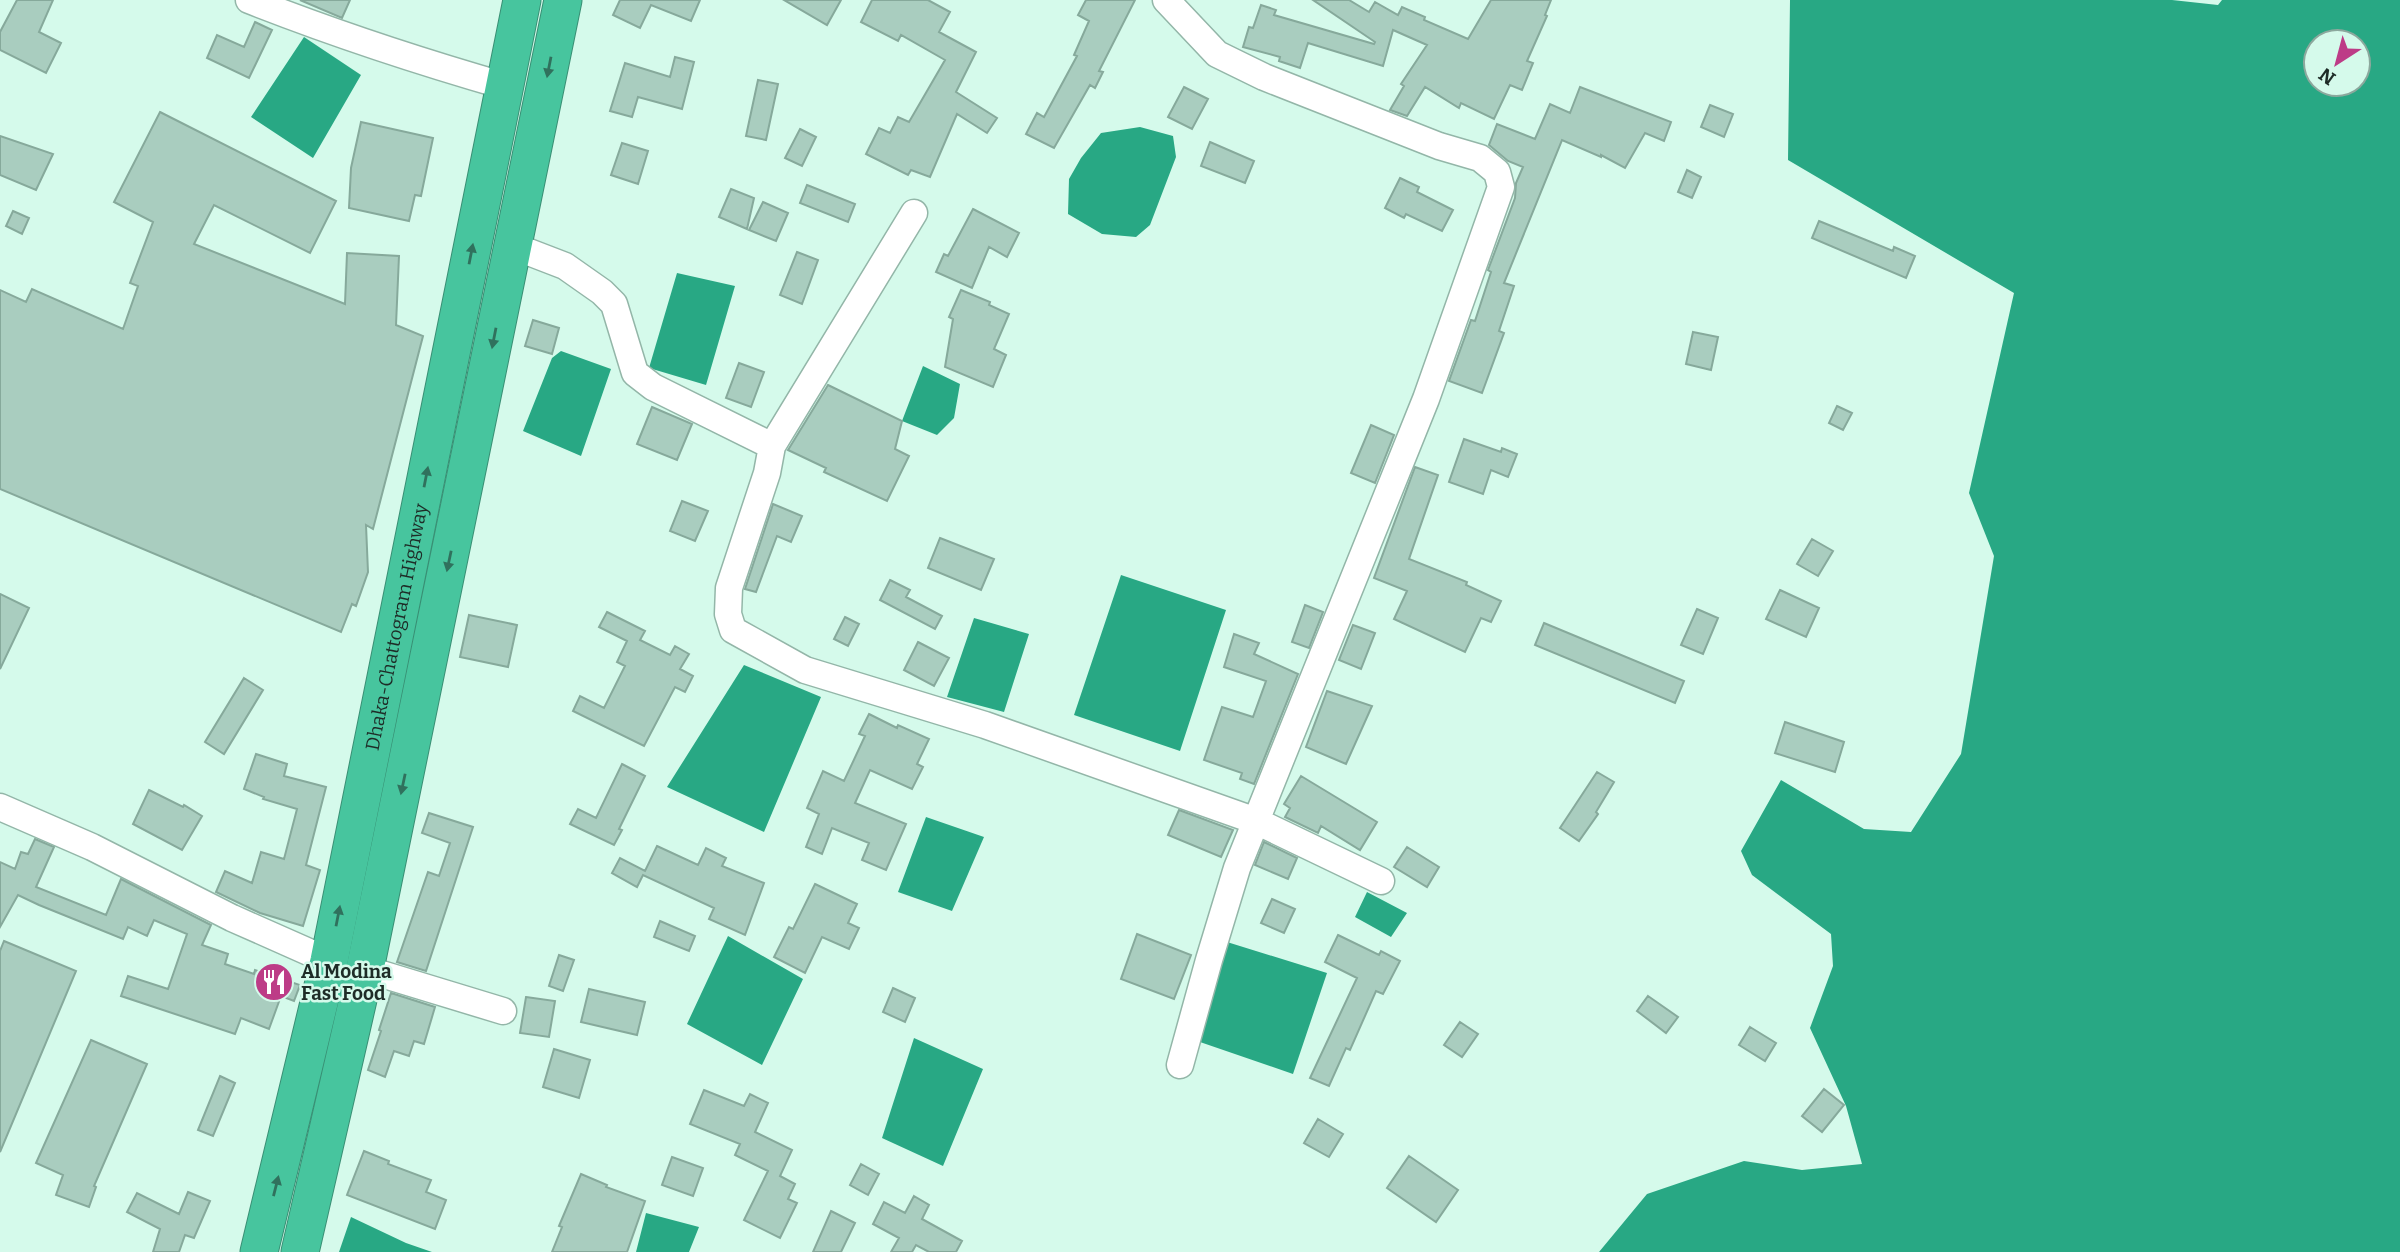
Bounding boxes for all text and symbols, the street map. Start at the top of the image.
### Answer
north arrow [2302,28,2372,98]
one-way arrow [543,56,554,78]
text: N [2314,63,2340,90]
one-way arrow [465,243,476,265]
one-way arrow [489,327,500,349]
one-way arrow [420,466,431,488]
street label: Dhaka-Chattogram Highway [361,501,433,753]
one-way arrow [443,550,454,572]
one-way arrow [398,773,409,795]
one-way arrow [333,905,344,927]
place label: Al Modina Fast Food [301,960,392,1005]
restaurant icon: Al Modina Fast Food [253,961,295,1003]
one-way arrow [271,1175,282,1197]

